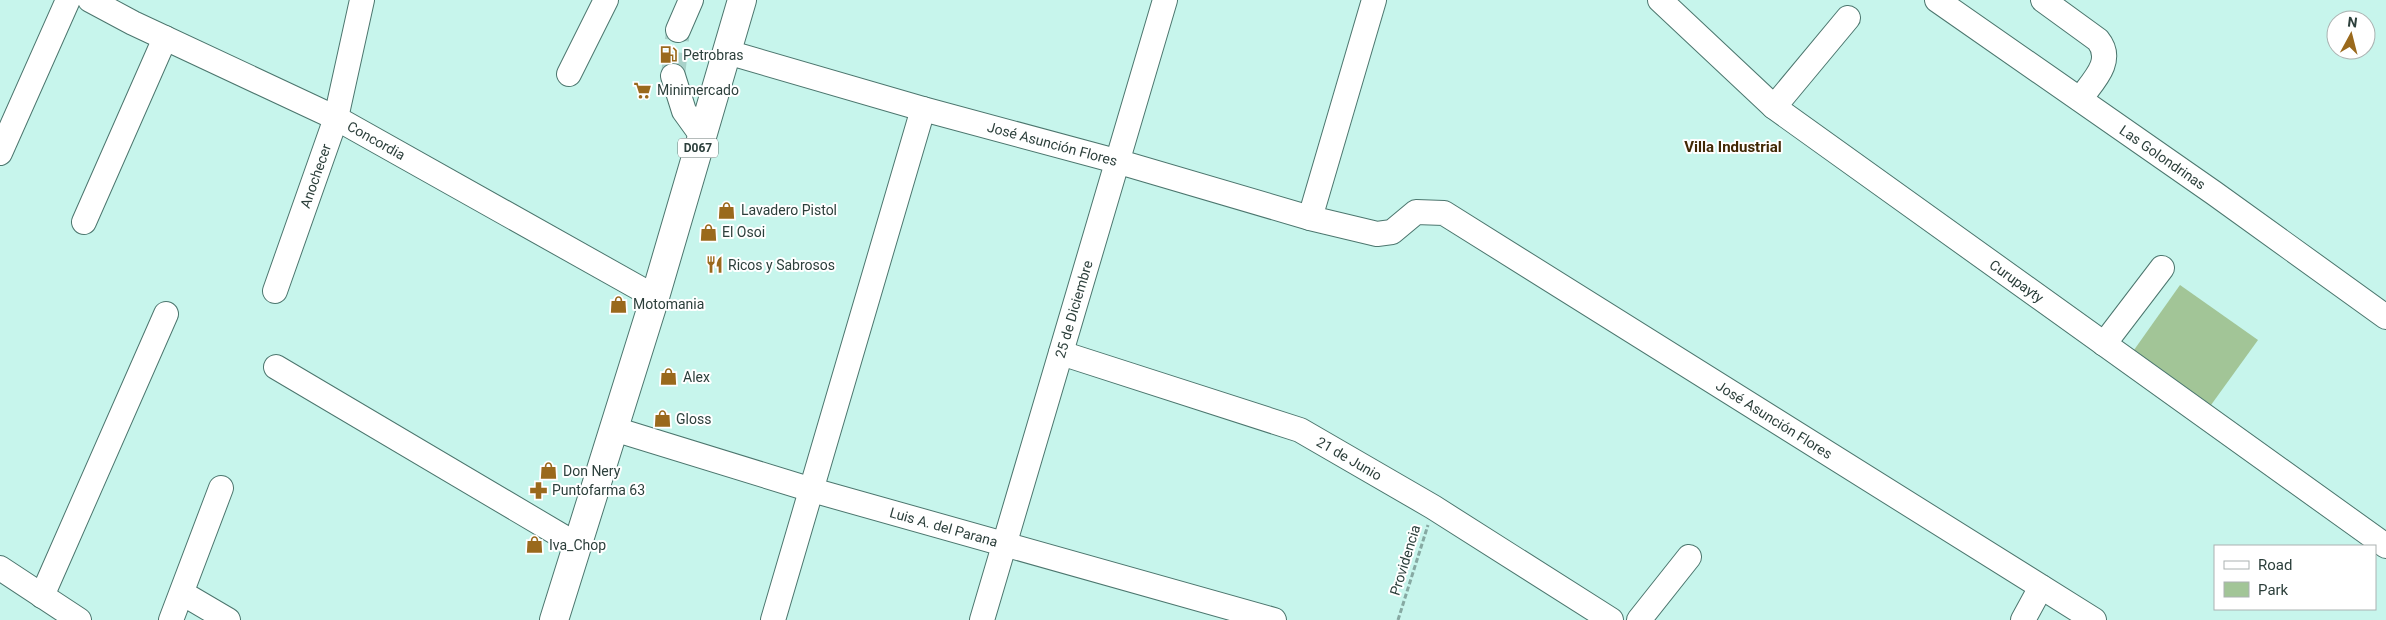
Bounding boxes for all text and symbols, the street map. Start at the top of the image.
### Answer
north arrow [2326,10,2376,60]
text: N [2347,14,2358,31]
fuel station icon: Petrobras [659,45,679,65]
place label: Petrobras [683,47,744,63]
supermarket icon: Minimercado [633,80,653,100]
place label: Minimercado [657,82,739,98]
street label: Concordia [345,118,408,163]
street label: José Asunción Flores [985,119,1119,169]
street label: Las Golondrinas [2117,122,2209,193]
road number: D067 [678,138,718,158]
district label: Villa Industrial [1684,138,1782,156]
street label: Anochecer [297,142,334,210]
shop icon: Lavadero Pistol [717,200,737,220]
place label: Lavadero Pistol [741,202,837,218]
shop icon: El Osoi [698,222,718,242]
place label: El Osoi [722,224,765,240]
restaurant icon: Ricos y Sabrosos [704,255,724,275]
street label: Curupayty [1987,256,2047,306]
place label: Ricos y Sabrosos [728,257,835,273]
street label: 25 de Diciembre [1052,259,1096,360]
shop icon: Motomania [609,294,629,314]
place label: Motomania [633,296,704,312]
shop icon: Alex [659,367,679,387]
place label: Alex [683,369,710,385]
street label: José Asunción Flores [1713,377,1835,462]
shop icon: Gloss [652,409,672,429]
place label: Gloss [676,411,711,427]
street label: 21 de Junio [1314,433,1385,484]
shop icon: Don Nery [539,461,559,481]
place label: Don Nery [563,463,621,479]
pharmacy icon: Puntofarma 63 [528,480,548,500]
place label: Puntofarma 63 [552,482,645,498]
street label: Luis A. del Parana [888,504,1000,550]
street label: Providencia [1387,523,1423,597]
shop icon: Iva_Chop [525,535,545,555]
place label: Iva_Chop [549,537,606,553]
legend [2214,545,2376,610]
text: Road [2258,556,2292,574]
text: Park [2258,581,2289,599]

